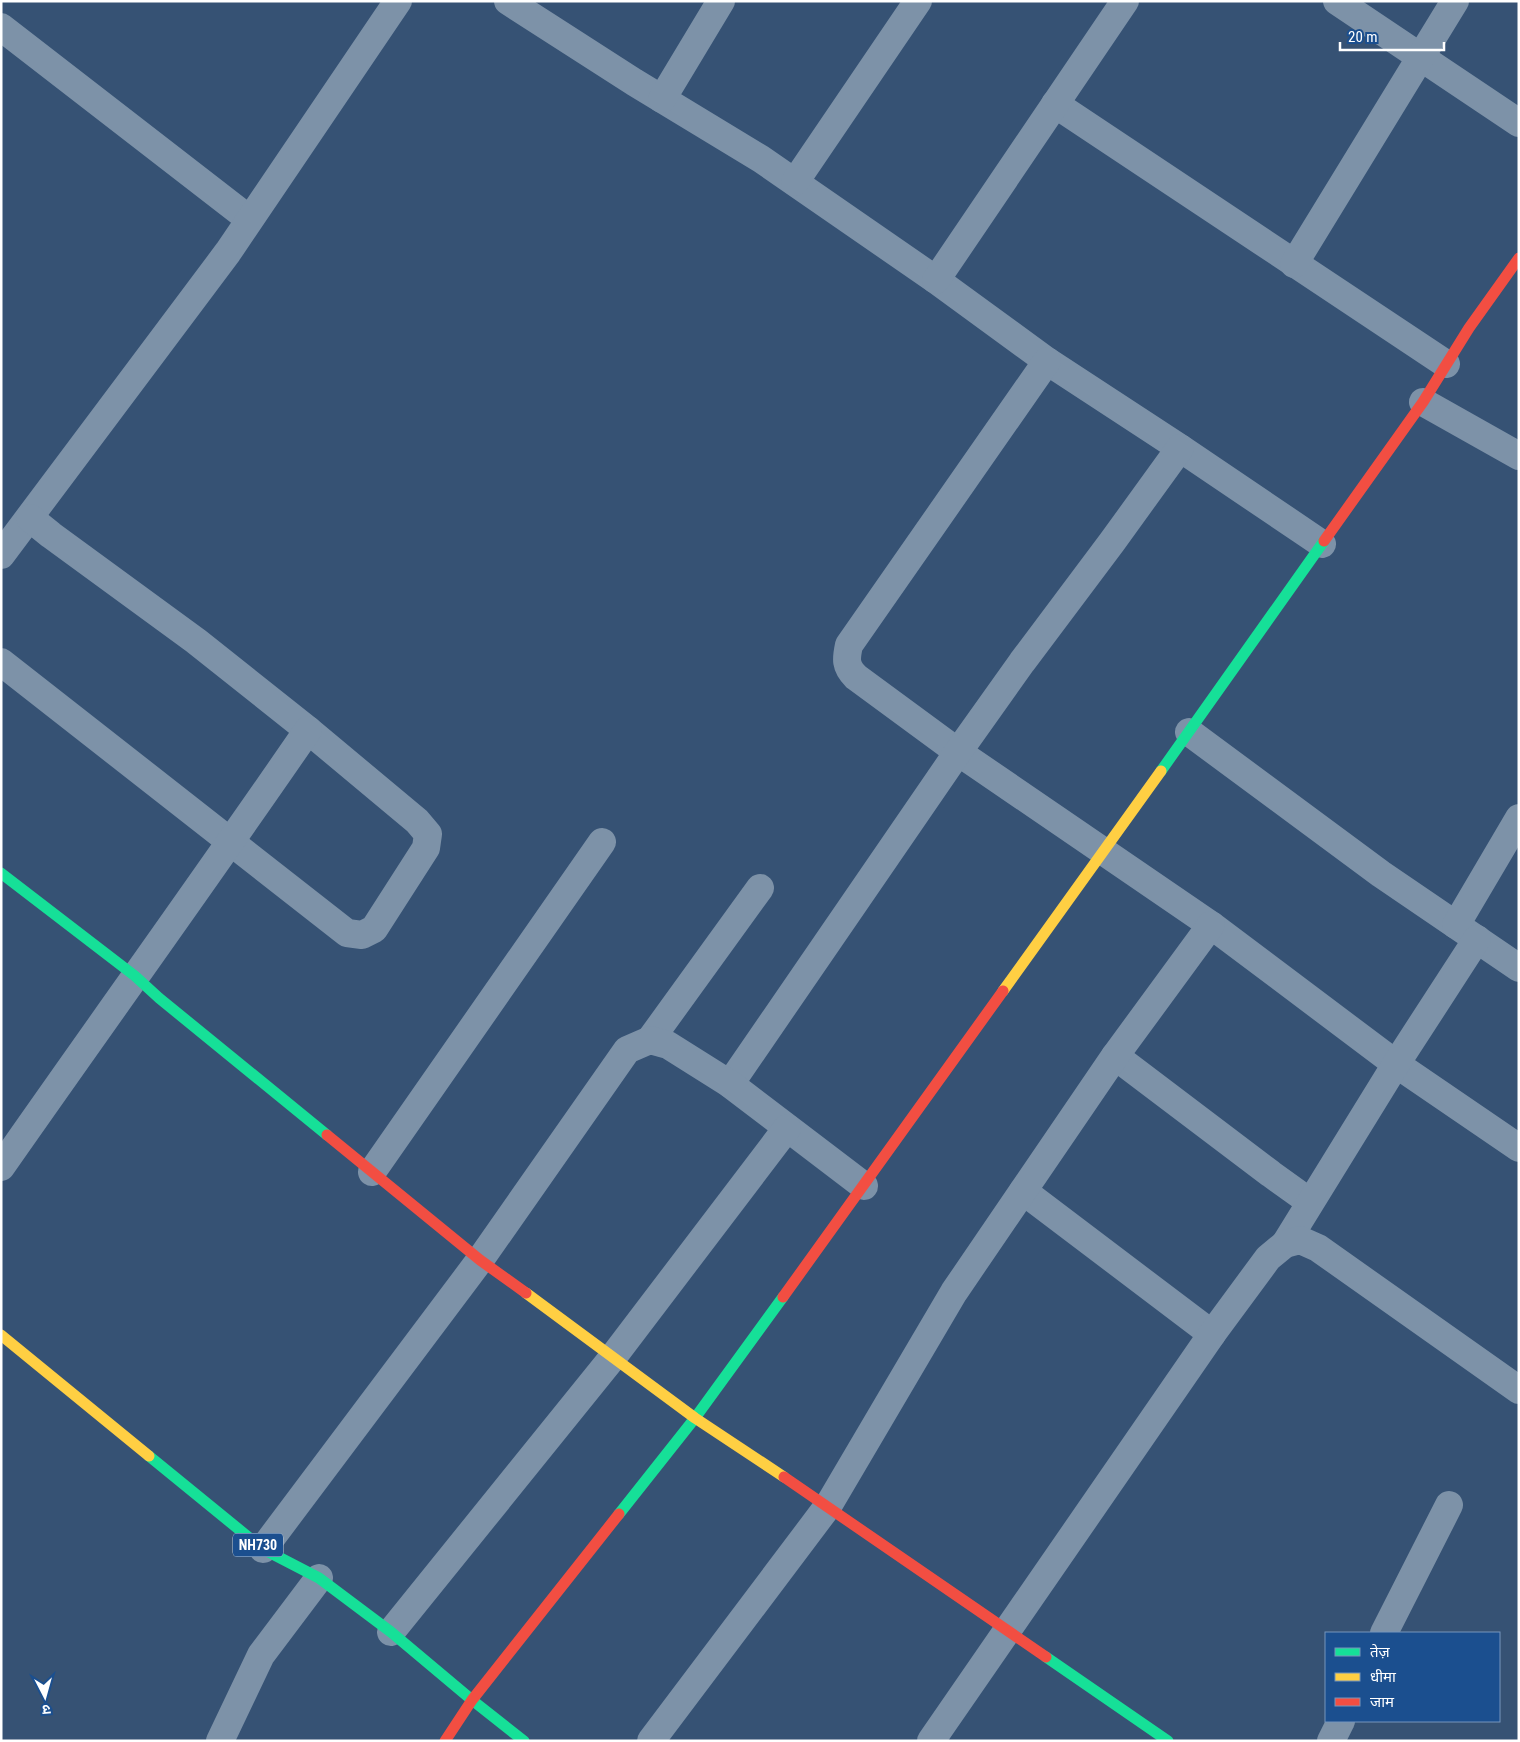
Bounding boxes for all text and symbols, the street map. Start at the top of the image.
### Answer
scale bar [1340,20,1444,52]
text: 20 m [1348,28,1378,46]
road number: NH730 [233,1534,283,1556]
legend [1325,1632,1500,1722]
text: तेज़ [1370,1643,1391,1661]
text: धीमा [1370,1668,1397,1686]
north arrow [20,1672,70,1722]
text: जाम [1370,1693,1395,1711]
text: उ [41,1702,51,1718]

